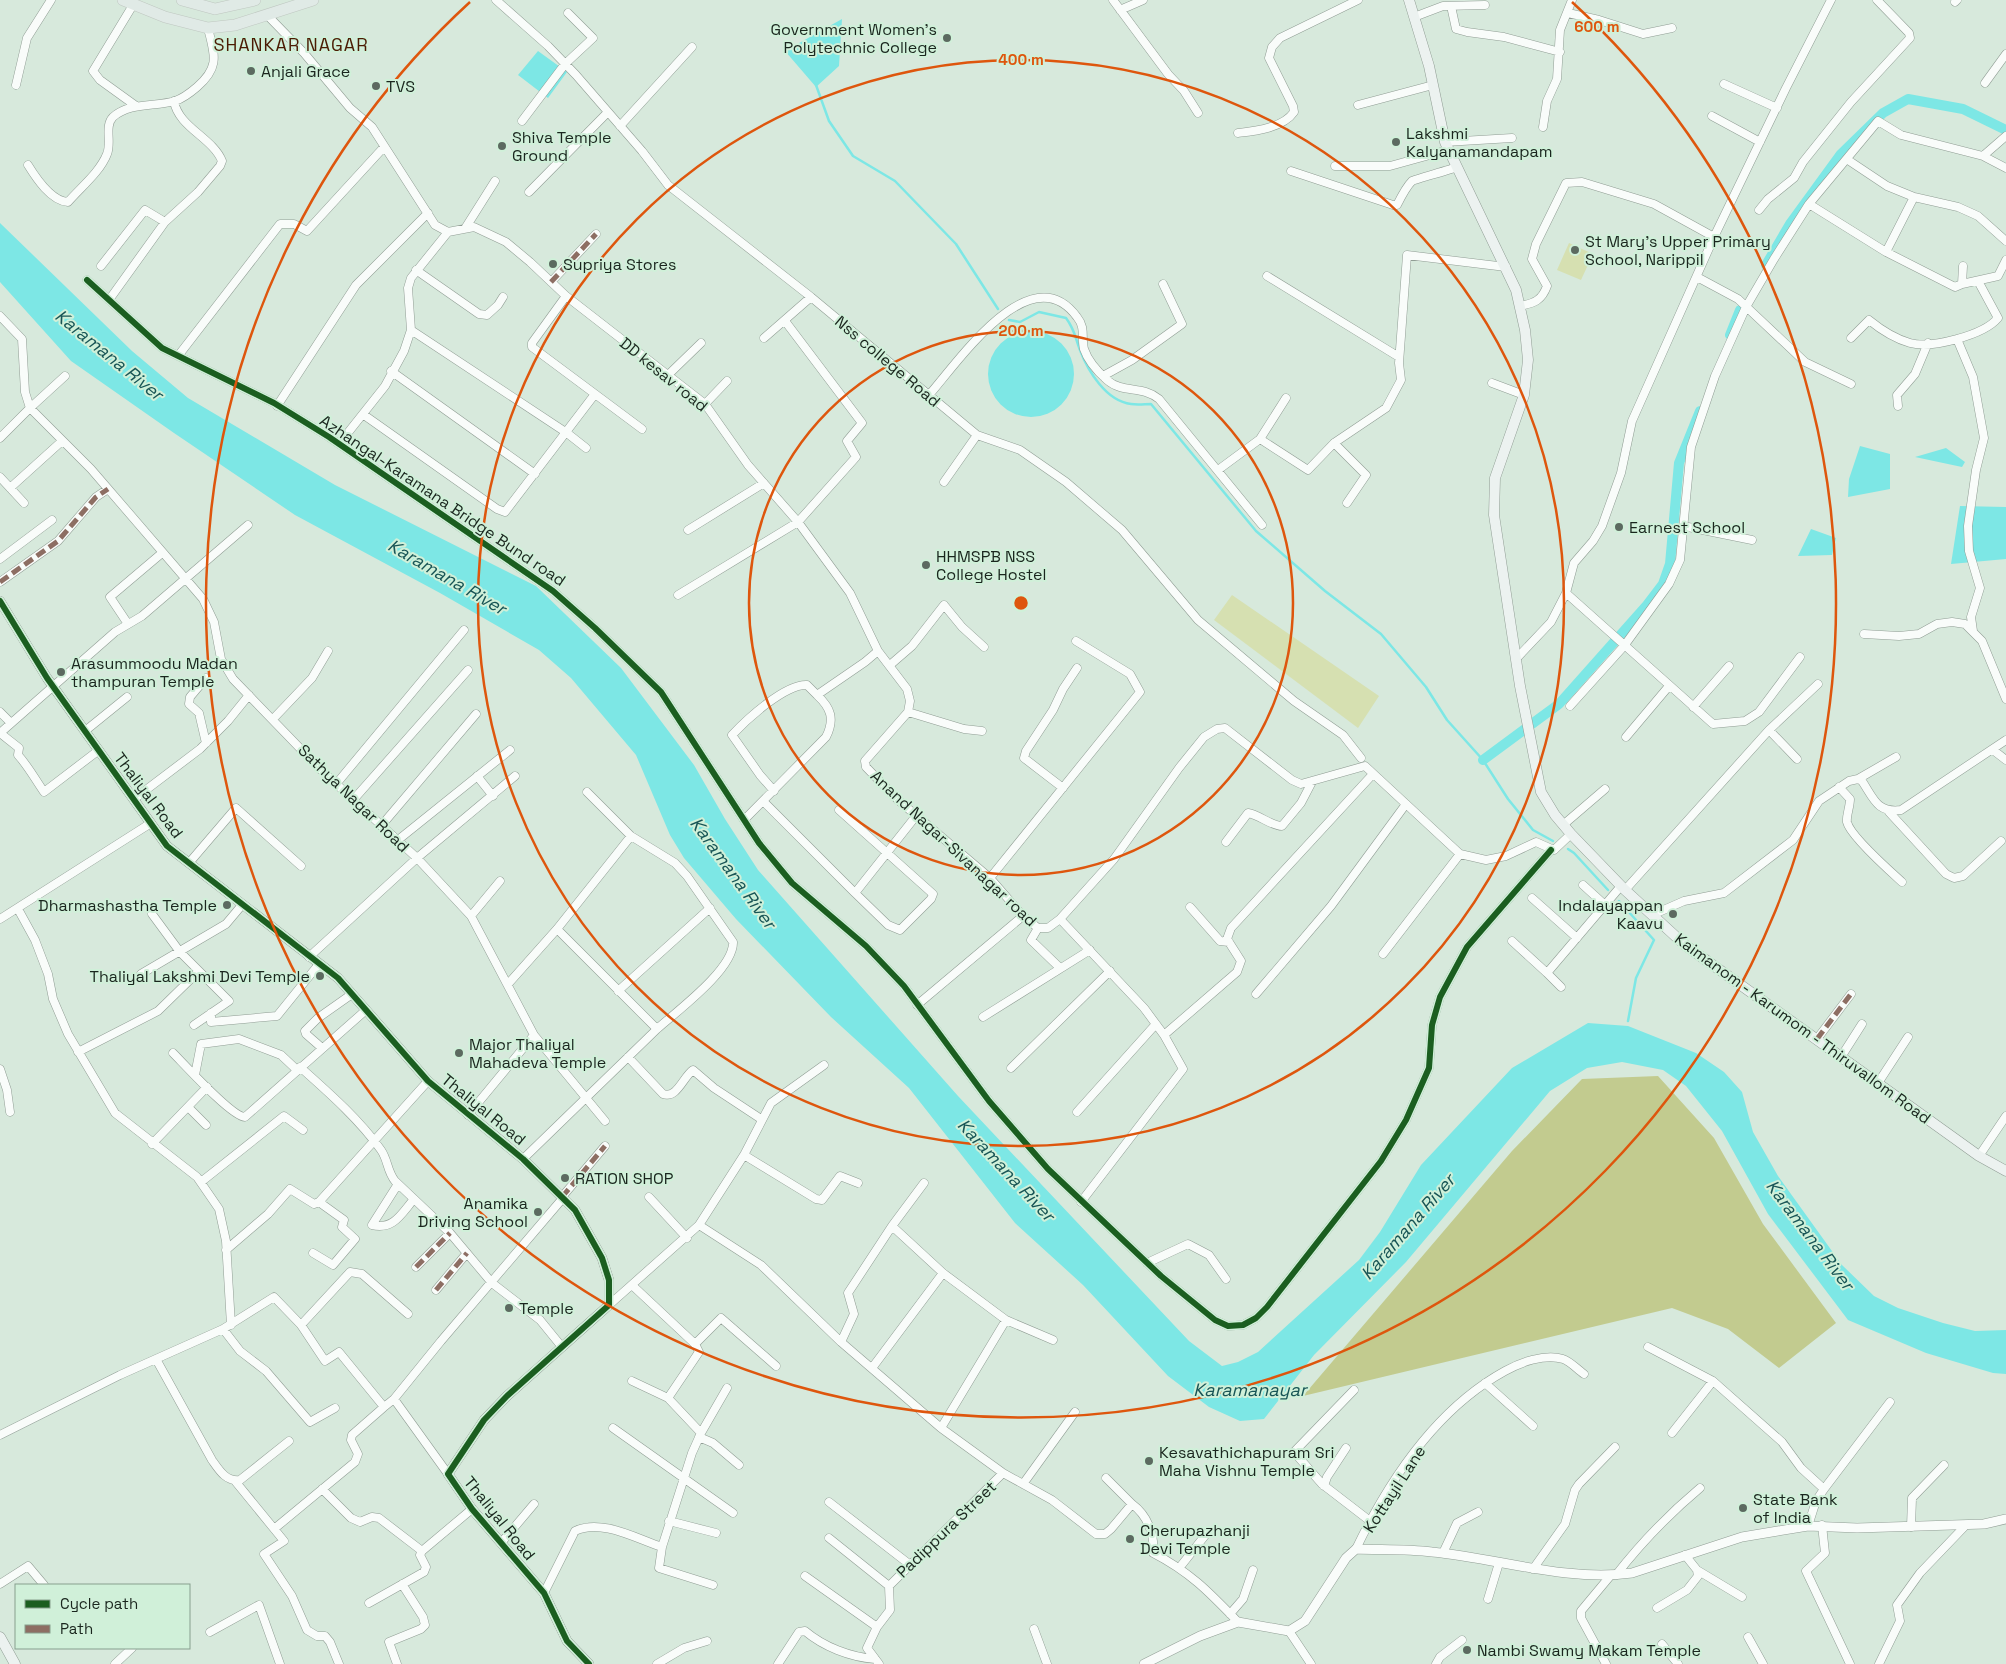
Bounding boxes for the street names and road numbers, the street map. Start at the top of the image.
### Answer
street label: Nss college Road [831,311,945,412]
street label: DD kesav road [615,332,712,416]
street label: Azhangal-Karamana Bridge Bund road [316,410,570,591]
street label: Sathya Nagar Road [293,740,414,857]
street label: Thaliyal Road [109,748,188,843]
street label: Anand Nagar-Sivanagar road [866,766,1041,931]
street label: Kaimanom - Karumom - Thiruvallom Road [1670,928,1935,1128]
street label: Thaliyal Road [437,1069,530,1150]
street label: Kottayil Lane [1358,1442,1430,1537]
street label: Thaliyal Road [459,1472,540,1565]
street label: Padippura Street [892,1476,1001,1582]

